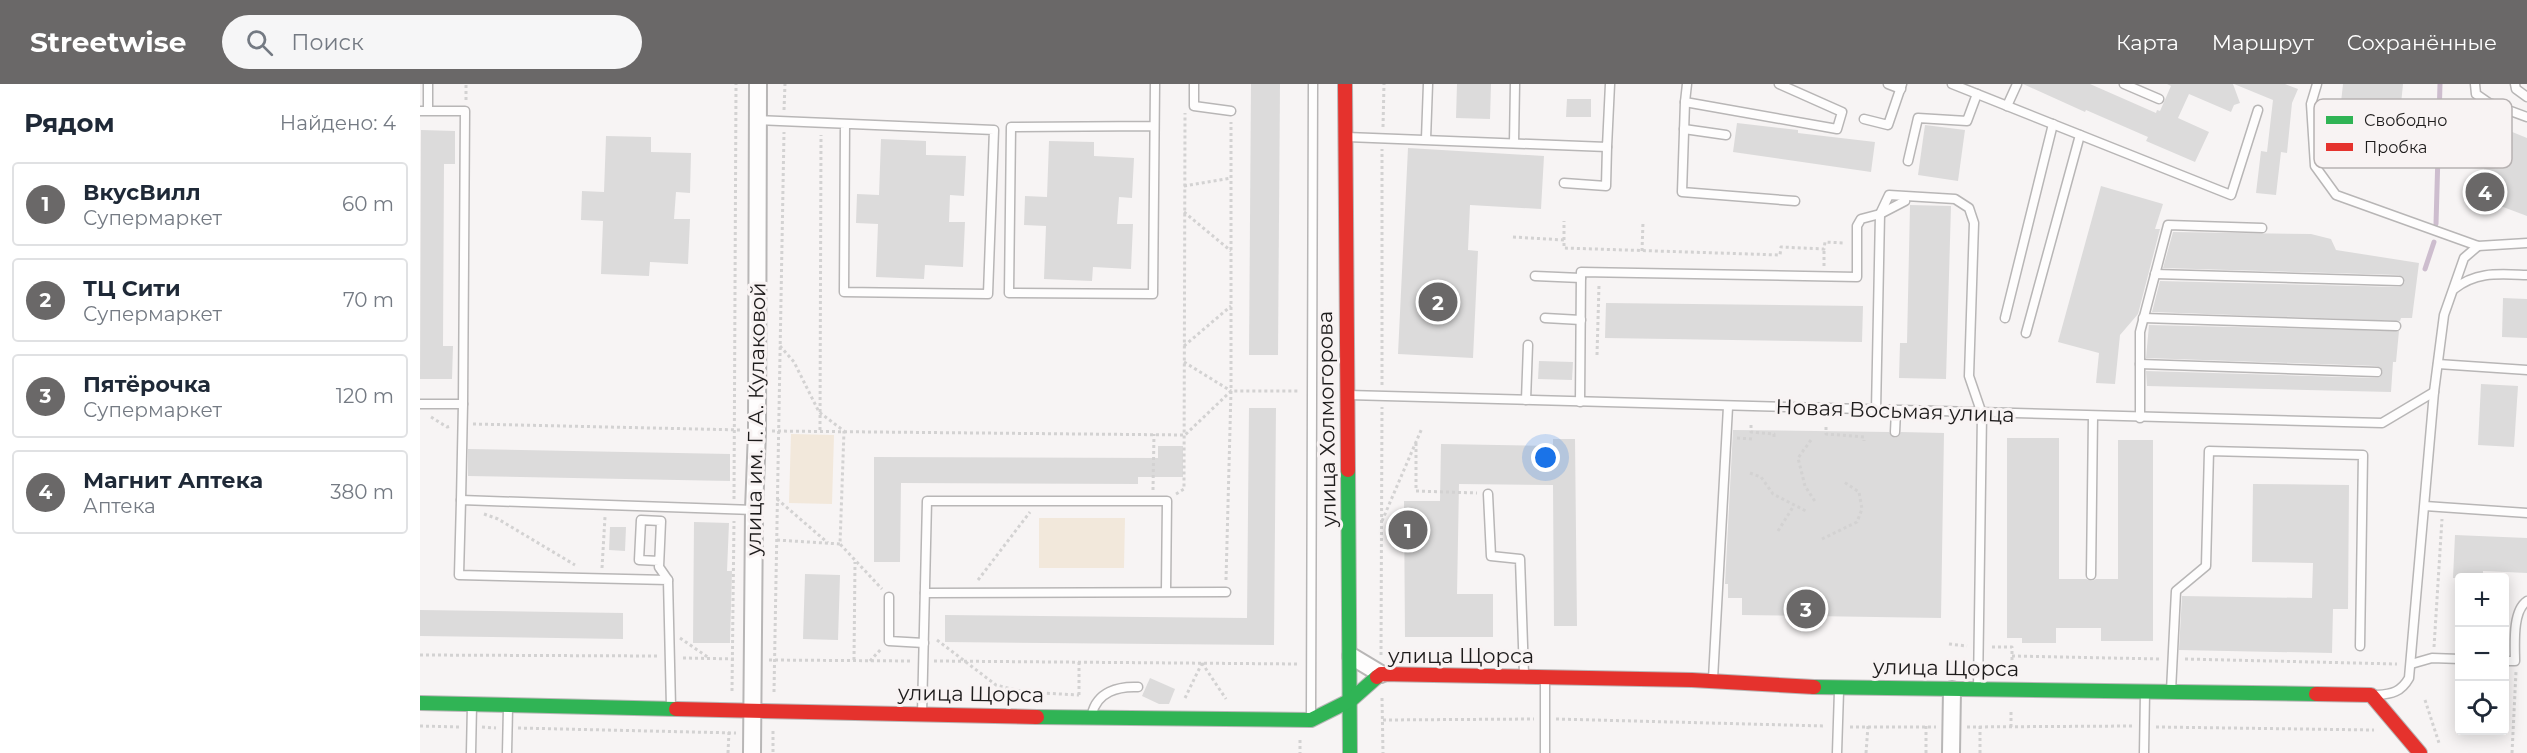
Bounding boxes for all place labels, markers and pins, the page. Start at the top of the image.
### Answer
pin: 4 [2466,170,2504,214]
pin: 2 [1418,280,1458,324]
pin: 1 [1388,508,1428,552]
pin: 3 [1786,586,1826,632]

